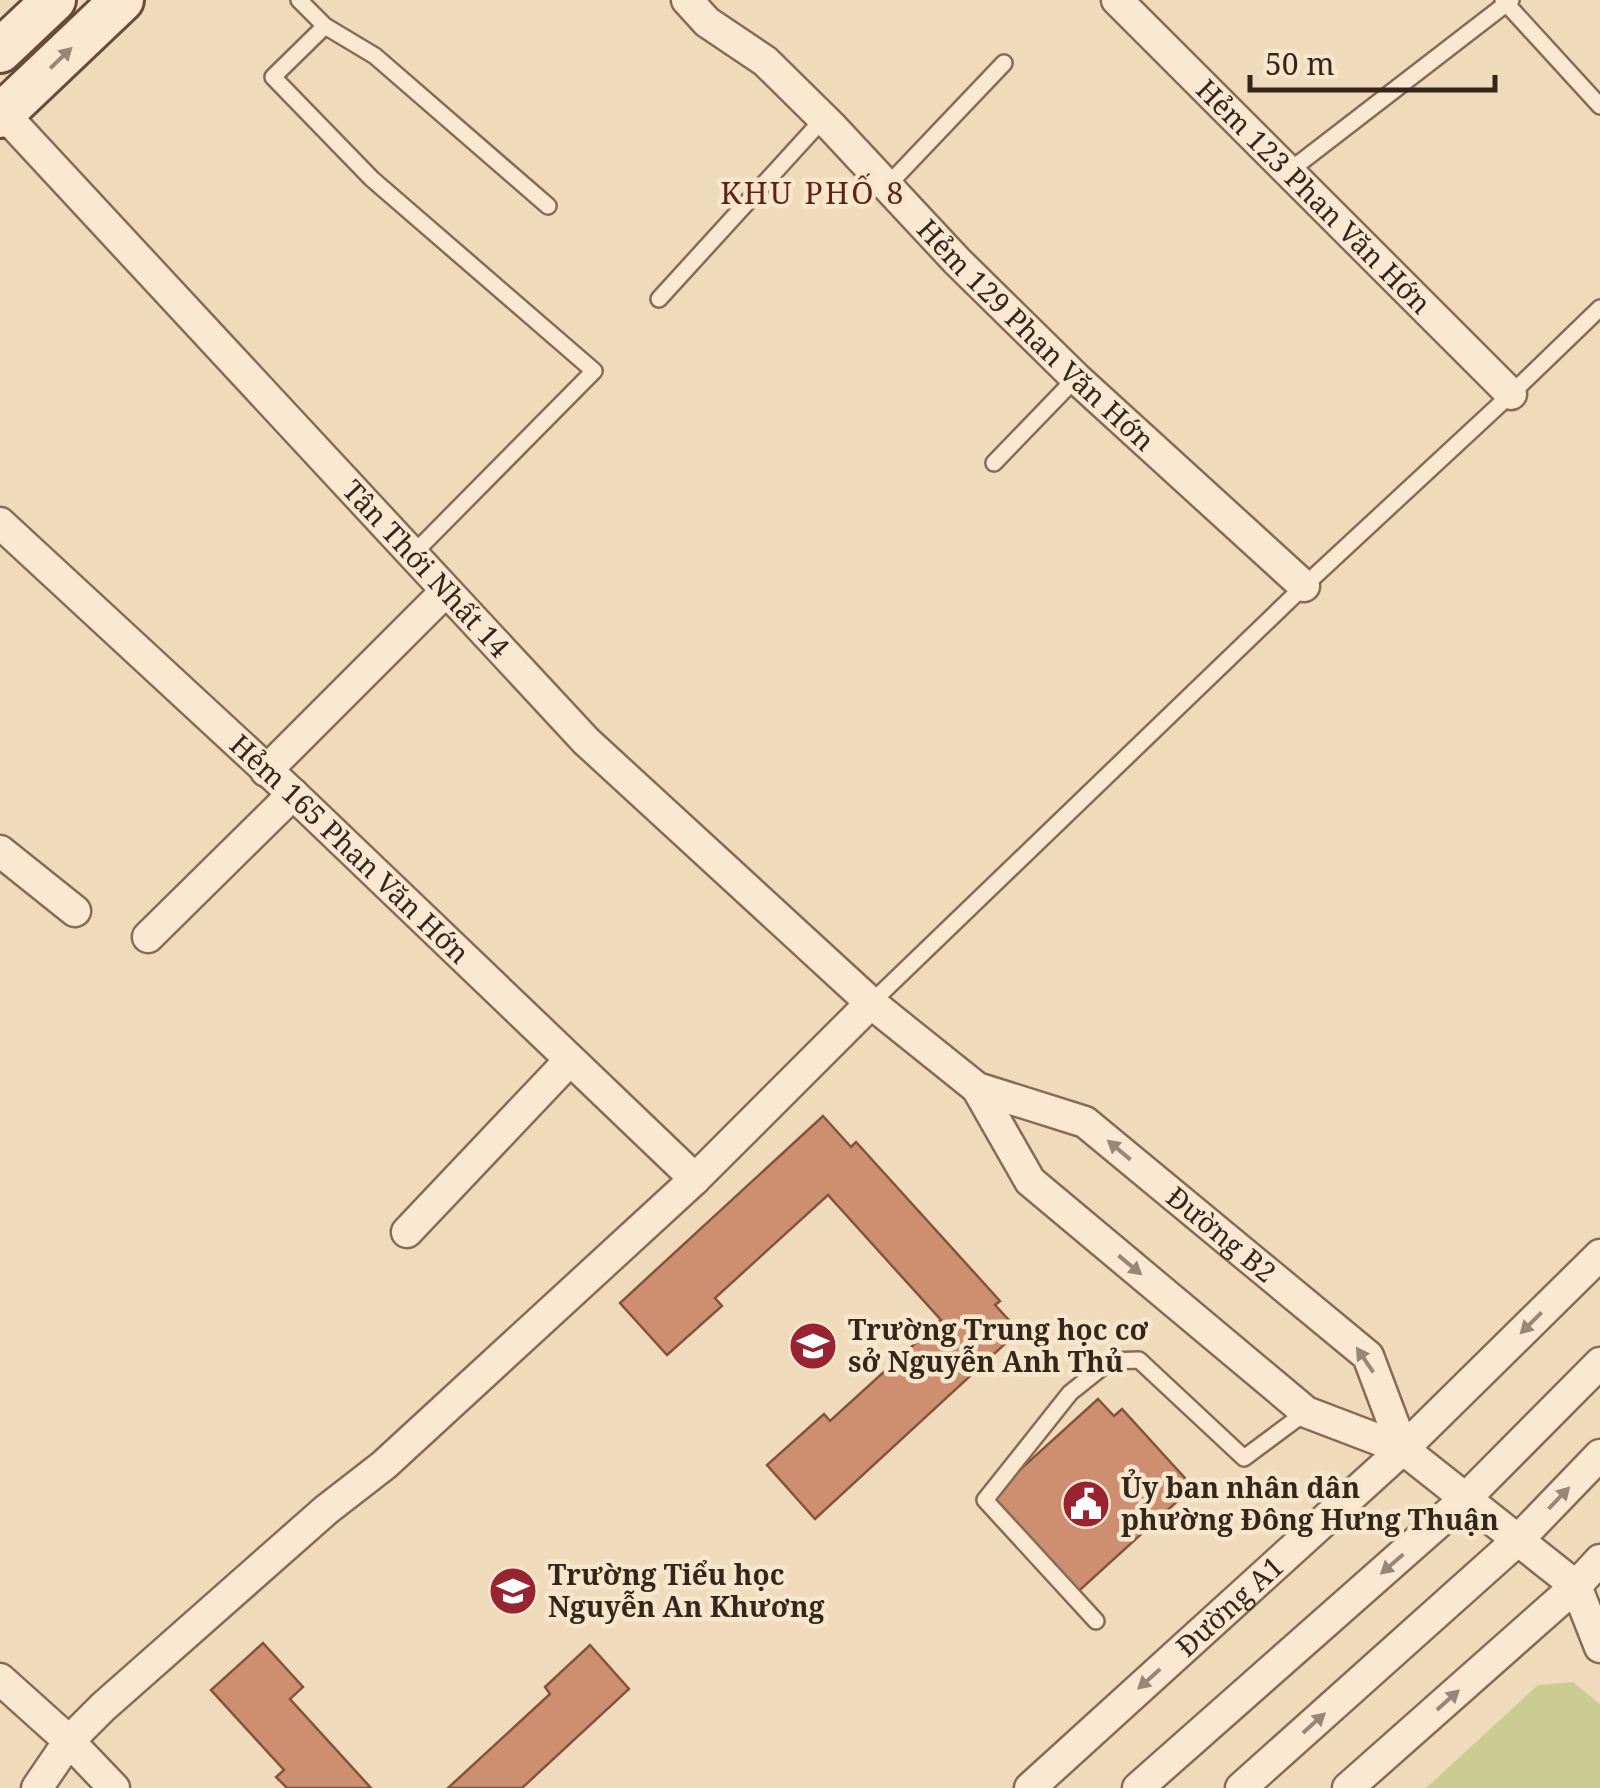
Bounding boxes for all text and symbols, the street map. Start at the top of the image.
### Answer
scale bar [1250,30,1495,92]
text: 50 m [1265,43,1335,84]
one-way arrow [49,47,73,70]
street label: Hẻm 123 Phan Văn Hớn [1189,70,1440,321]
district label: KHU PHỐ 8 [720,172,906,213]
street label: Hẻm 129 Phan Văn Hớn [909,210,1163,459]
street label: Tân Thới Nhất 14 [335,471,519,665]
street label: Hẻm 165 Phan Văn Hớn [222,725,478,971]
one-way arrow [1106,1140,1131,1161]
street label: Đường B2 [1159,1177,1285,1290]
one-way arrow [1118,1254,1143,1275]
place label: Trường Trung học cơ sở Nguyễn Anh Thủ [848,1310,1149,1380]
one-way arrow [1519,1311,1543,1334]
school or university icon: Trường Trung học cơ sở Nguyễn Anh Thủ [787,1320,839,1372]
one-way arrow [1356,1347,1376,1374]
place label: Ủy ban nhân dân phường Đông Hưng Thuận [1121,1468,1499,1538]
public building icon: Ủy ban nhân dân phường Đông Hưng Thuận [1060,1478,1112,1530]
one-way arrow [1547,1486,1570,1510]
street label: Đường A1 [1167,1547,1291,1664]
one-way arrow [1380,1552,1405,1574]
place label: Trường Tiểu học Nguyễn An Khương [548,1555,825,1625]
school or university icon: Trường Tiểu học Nguyễn An Khương [487,1565,539,1617]
one-way arrow [1137,1668,1162,1690]
one-way arrow [1436,1689,1460,1712]
one-way arrow [1301,1712,1326,1734]

